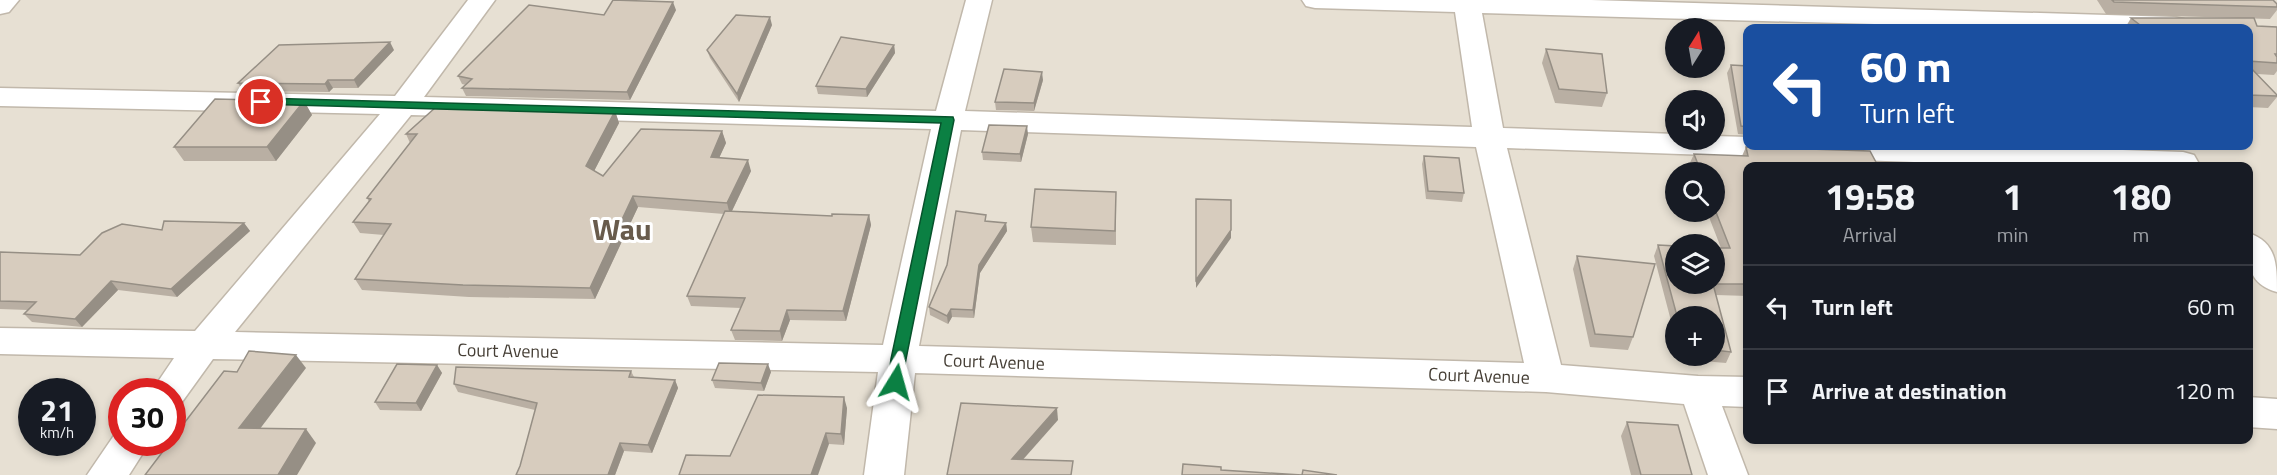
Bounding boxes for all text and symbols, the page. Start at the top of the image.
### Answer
north arrow [1665,18,1725,78]
map controls [1665,18,1725,366]
text: 60 m [1860,34,1952,98]
icon: left [1761,48,1839,126]
pin [235,76,286,127]
icon: arrive [244,85,277,118]
button: sound [1665,90,1725,150]
text: Turn left [1860,92,1954,133]
button: search [1665,162,1725,222]
text: 19:58 [1825,169,1915,224]
text: 1 [2003,169,2023,224]
text: 180 [2111,169,2171,224]
district label: Wau [592,206,652,252]
text: Arrival [1843,219,1897,250]
text: min [1997,219,2029,250]
text: m [2132,219,2149,250]
button: layers [1665,234,1725,294]
text: Turn left [1812,290,1893,324]
text: 60 m [2187,290,2235,324]
icon: left [1761,291,1794,324]
button: + [1665,306,1725,366]
street label: Court Avenue [457,336,559,365]
street label: Court Avenue [943,346,1045,377]
position arrow [864,350,928,414]
street label: Court Avenue [1428,360,1530,391]
text: Arrive at destination [1812,374,2007,408]
text: 120 m [2175,374,2235,408]
icon: arrive [1761,375,1794,408]
speed limit sign: 30 [108,378,186,456]
text: 21 [40,387,74,433]
text: km/h [40,421,74,444]

